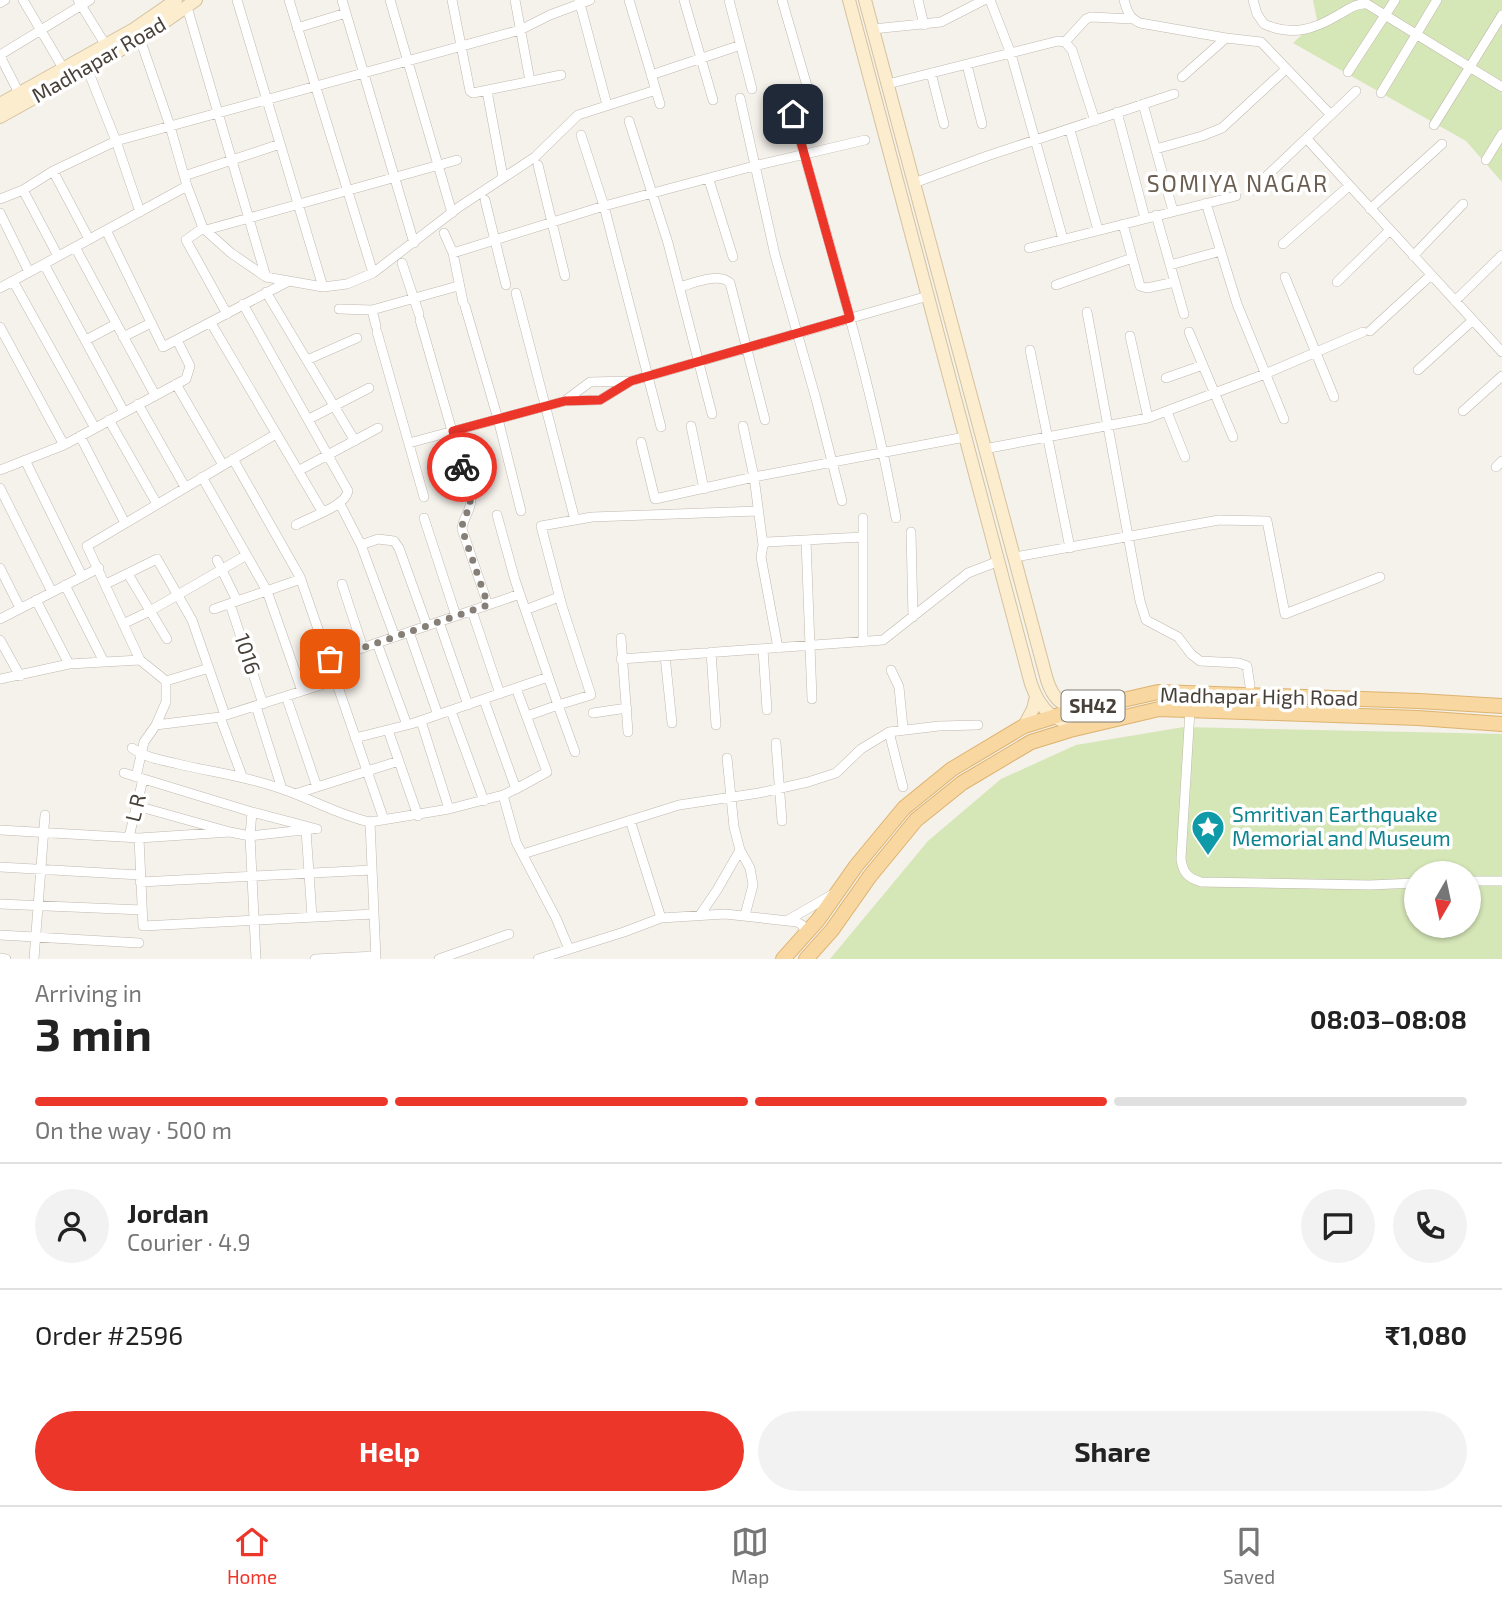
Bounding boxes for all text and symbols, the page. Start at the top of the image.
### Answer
street label: Madhapar Road [27,10,170,107]
pin [763,84,823,144]
icon: home [774,95,812,133]
district label: SOMIYA NAGAR [1147,169,1329,197]
courier [427,432,497,502]
icon: bike [443,448,481,486]
pin [300,629,360,689]
street label: 1016 [230,630,267,677]
icon: bag [311,640,349,678]
street label: Madhapar High Road [1160,681,1358,710]
road number: SH42 [1062,691,1124,722]
street label: L R [119,791,150,824]
place label: Smritivan Earthquake Memorial and Museum [1232,801,1451,850]
place icon: Smritivan Earthquake Memorial and Museum [1189,808,1227,857]
north arrow [1404,861,1480,938]
map controls [1404,861,1481,938]
text: Arriving in [35,979,142,1007]
text: 08:03–08:08 [1310,1003,1467,1034]
text: 3 min [35,1005,152,1060]
text: On the way · 500 m [35,1116,232,1144]
button: person [35,1189,109,1263]
button: chat [1301,1189,1375,1263]
button: phone [1393,1189,1467,1263]
text: Jordan [127,1197,209,1228]
text: Courier · 4.9 [127,1228,251,1256]
text: Order #2596 [35,1319,183,1350]
text: ₹1,080 [1385,1319,1467,1350]
button: Help [35,1411,744,1491]
button: Share [758,1411,1467,1491]
tab: Home [227,1523,277,1588]
tab: Map [731,1523,769,1588]
tab: Saved [1223,1523,1275,1588]

